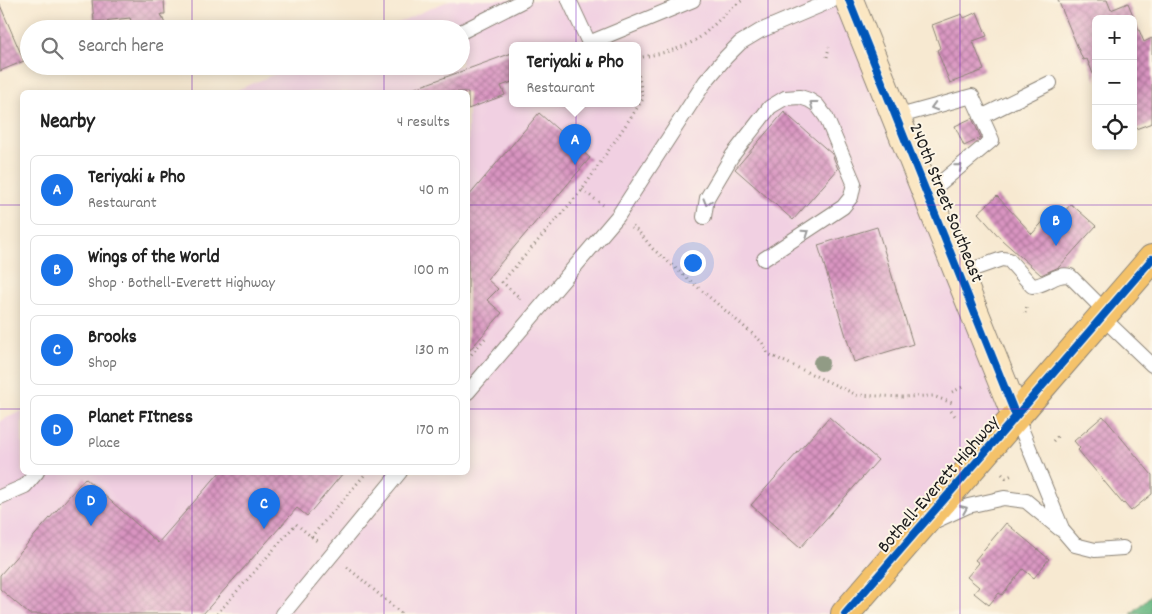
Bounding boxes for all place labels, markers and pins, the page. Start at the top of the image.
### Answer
pin: A [559,124,591,165]
pin: B [1040,205,1072,246]
pin: D [75,485,107,526]
pin: C [248,488,280,529]

